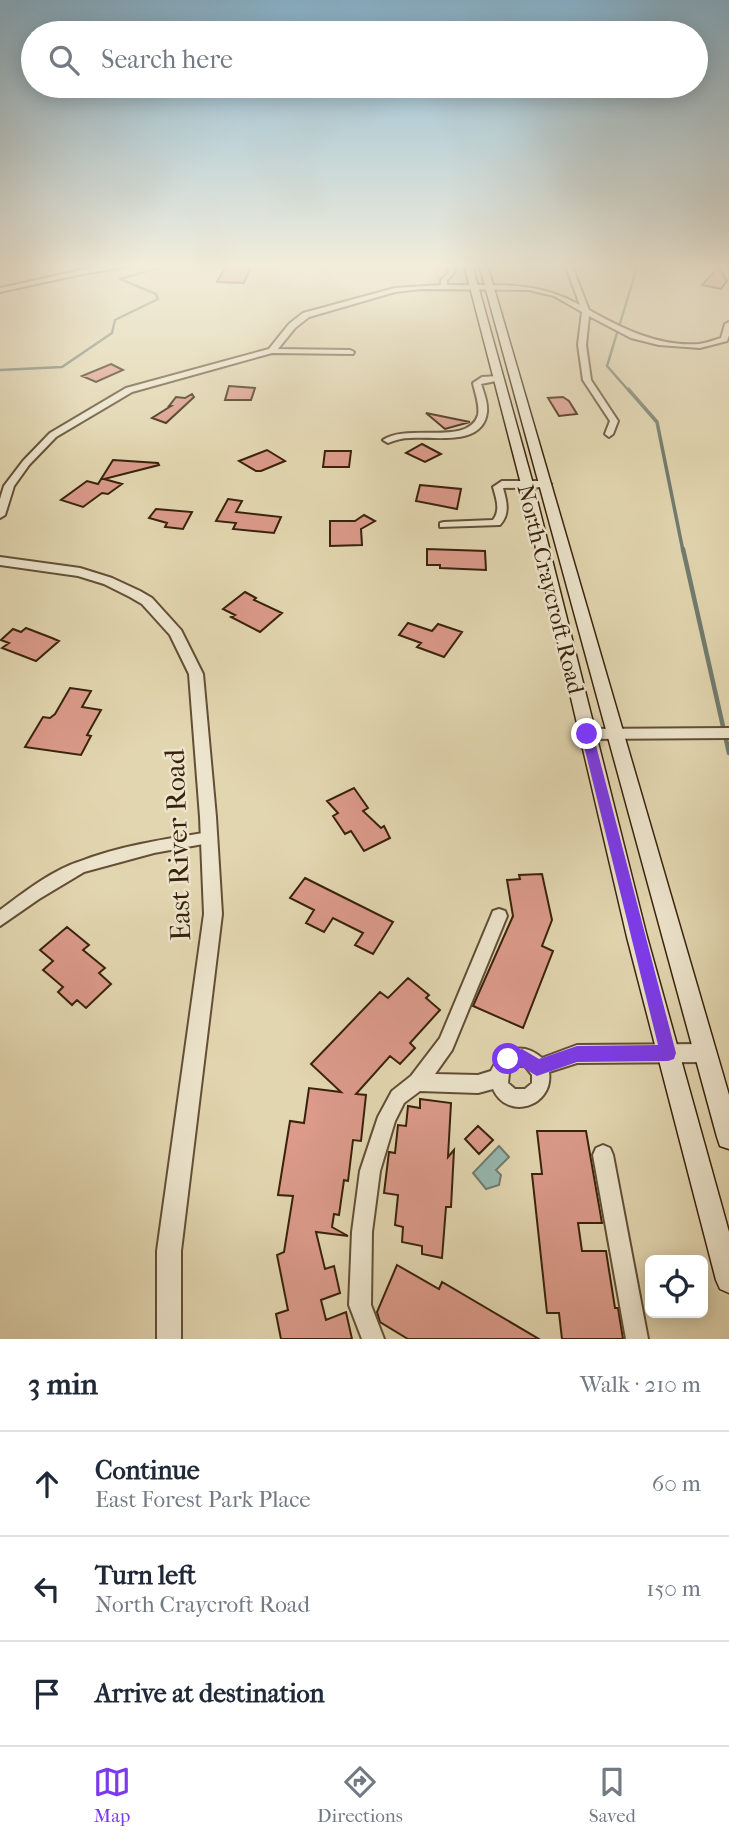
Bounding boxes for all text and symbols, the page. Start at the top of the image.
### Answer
search box [21,21,708,98]
icon: search [45,41,83,79]
text: Search here [101,44,233,75]
street label: North Craycroft Road [511,482,590,697]
route end [571,718,602,749]
street label: East River Road [158,748,197,942]
route start [492,1043,523,1074]
map controls [645,1255,708,1318]
button: locate [645,1255,708,1318]
text: 3 min [28,1367,98,1402]
text: Walk · 210 m [580,1371,701,1398]
text: Continue [95,1455,200,1486]
icon: ahead [28,1465,66,1503]
text: 60 m [652,1470,701,1497]
text: East Forest Park Place [95,1486,311,1513]
text: Turn left [95,1560,196,1591]
icon: left [28,1570,66,1608]
text: 150 m [646,1575,701,1602]
text: North Craycroft Road [95,1591,310,1618]
icon: arrive [28,1675,66,1713]
text: Arrive at destination [95,1678,325,1709]
tab: Map [93,1763,131,1827]
tab: Directions [317,1763,403,1827]
tab: Saved [589,1763,636,1827]

